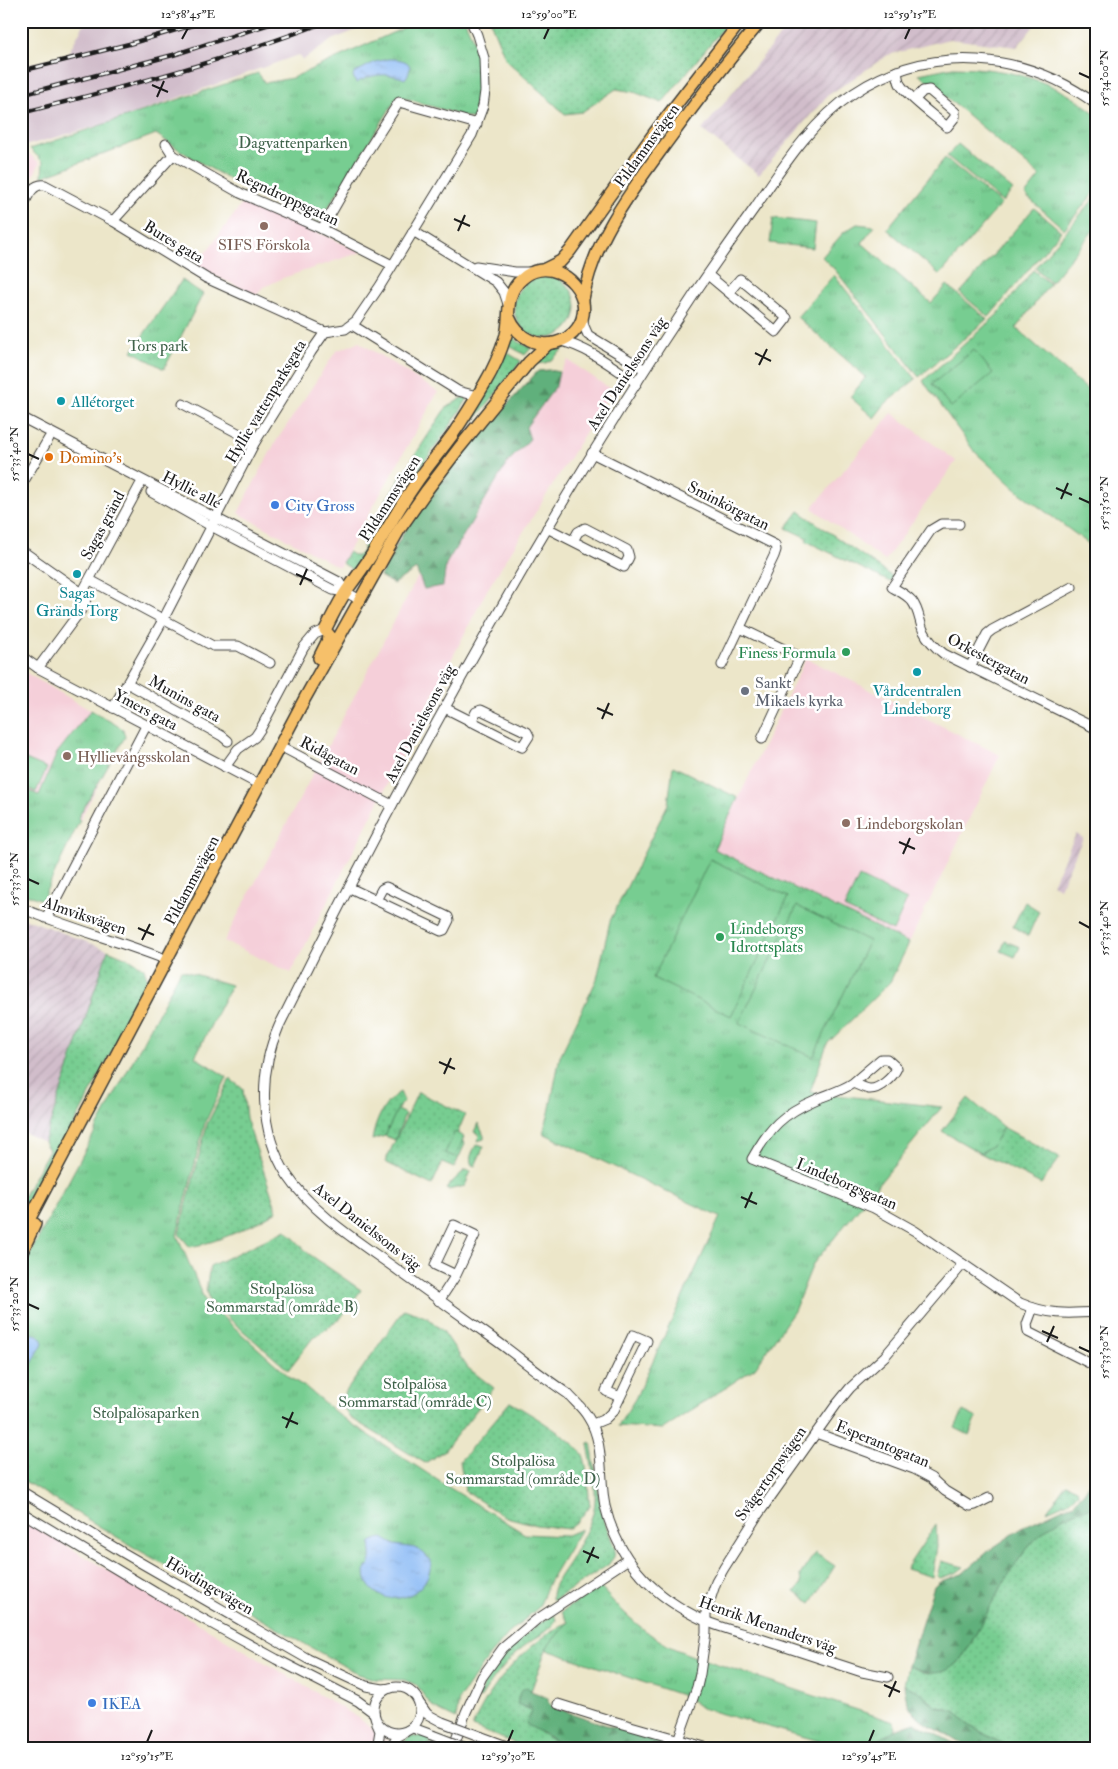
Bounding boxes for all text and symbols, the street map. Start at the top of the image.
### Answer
text: 12°58'45"E [161,7,215,22]
text: 12°59'00"E [521,7,577,22]
text: 12°59'15"E [884,7,937,22]
text: 55°34'00"N [1097,49,1112,107]
street label: Pildammsvägen [610,100,684,191]
park label: Dagvattenparken [238,133,348,154]
street label: Regndroppsgatan [232,165,342,231]
street label: Bures gata [140,216,207,268]
marker: SIFS Förskola [258,220,270,232]
place label: SIFS Förskola [218,235,310,255]
street label: Axel Danielssons väg [582,312,672,435]
park label: Tors park [128,336,189,357]
street label: Hyllie vattenparksgata [221,336,312,468]
place label: Allétorget [70,392,134,412]
marker: Allétorget [55,395,67,407]
text: 55°33'40"N [7,426,22,482]
place label: Domino's [59,448,122,468]
marker: Domino's [43,451,55,463]
street label: Pildammsvägen [355,452,425,545]
street label: Hyllie allé [159,467,225,513]
text: 55°33'50"N [1097,476,1112,530]
street label: Sminkörgatan [684,477,773,535]
street label: Sagas gränd [76,487,129,563]
place label: City Gross [285,496,354,516]
marker: City Gross [269,499,281,511]
marker: Sagas Gränds Torg [71,568,83,580]
place label: Sagas Gränds Torg [36,583,119,621]
street label: Orkestergatan [944,629,1033,689]
place label: Finess Formula [738,643,836,663]
marker: Finess Formula [840,646,852,658]
street label: Axel Danielssons väg [380,660,460,787]
marker: Vårdcentralen Lindeborg [911,666,923,678]
street label: Munins gata [145,671,224,727]
place label: Sankt Mikaels kyrka [755,673,844,711]
place label: Vårdcentralen Lindeborg [872,681,962,719]
street label: Ymers gata [110,685,181,735]
marker: Sankt Mikaels kyrka [739,685,751,697]
street label: Ridågatan [296,732,363,780]
place label: Hyllievångsskolan [77,747,190,767]
marker: Hyllievångsskolan [61,750,73,762]
place label: Lindeborgskolan [856,814,963,834]
marker: Lindeborgskolan [840,817,852,829]
street label: Pildammsvägen [160,832,224,929]
text: 55°33'30"N [7,852,22,906]
street label: Almviksvägen [39,892,129,940]
text: 55°33'40"N [1097,900,1112,956]
place label: Lindeborgs Idrottsplats [730,919,803,958]
marker: Lindeborgs Idrottsplats [714,931,726,943]
street label: Lindeborgsgatan [793,1154,900,1214]
street label: Axel Danielssons väg [309,1178,426,1276]
text: 55°33'20"N [7,1276,22,1332]
park label: Stolpalösa Sommarstad (område B) [206,1279,358,1317]
text: 55°33'30"N [1097,1325,1112,1379]
park label: Stolpalösa Sommarstad (område C) [338,1374,492,1412]
park label: Stolpalösaparken [92,1403,200,1424]
street label: Esperantogatan [832,1416,933,1473]
street label: Svågertorpsvägen [731,1422,812,1525]
park label: Stolpalösa Sommarstad (område D) [446,1451,600,1489]
street label: Hövdingevägen [162,1553,257,1619]
street label: Henrik Menanders väg [696,1592,840,1658]
place label: IKEA [102,1694,141,1714]
marker: IKEA [86,1697,98,1709]
text: 12°59'15"E [121,1749,174,1764]
text: 12°59'30"E [481,1749,535,1764]
text: 12°59'45"E [842,1749,897,1764]

